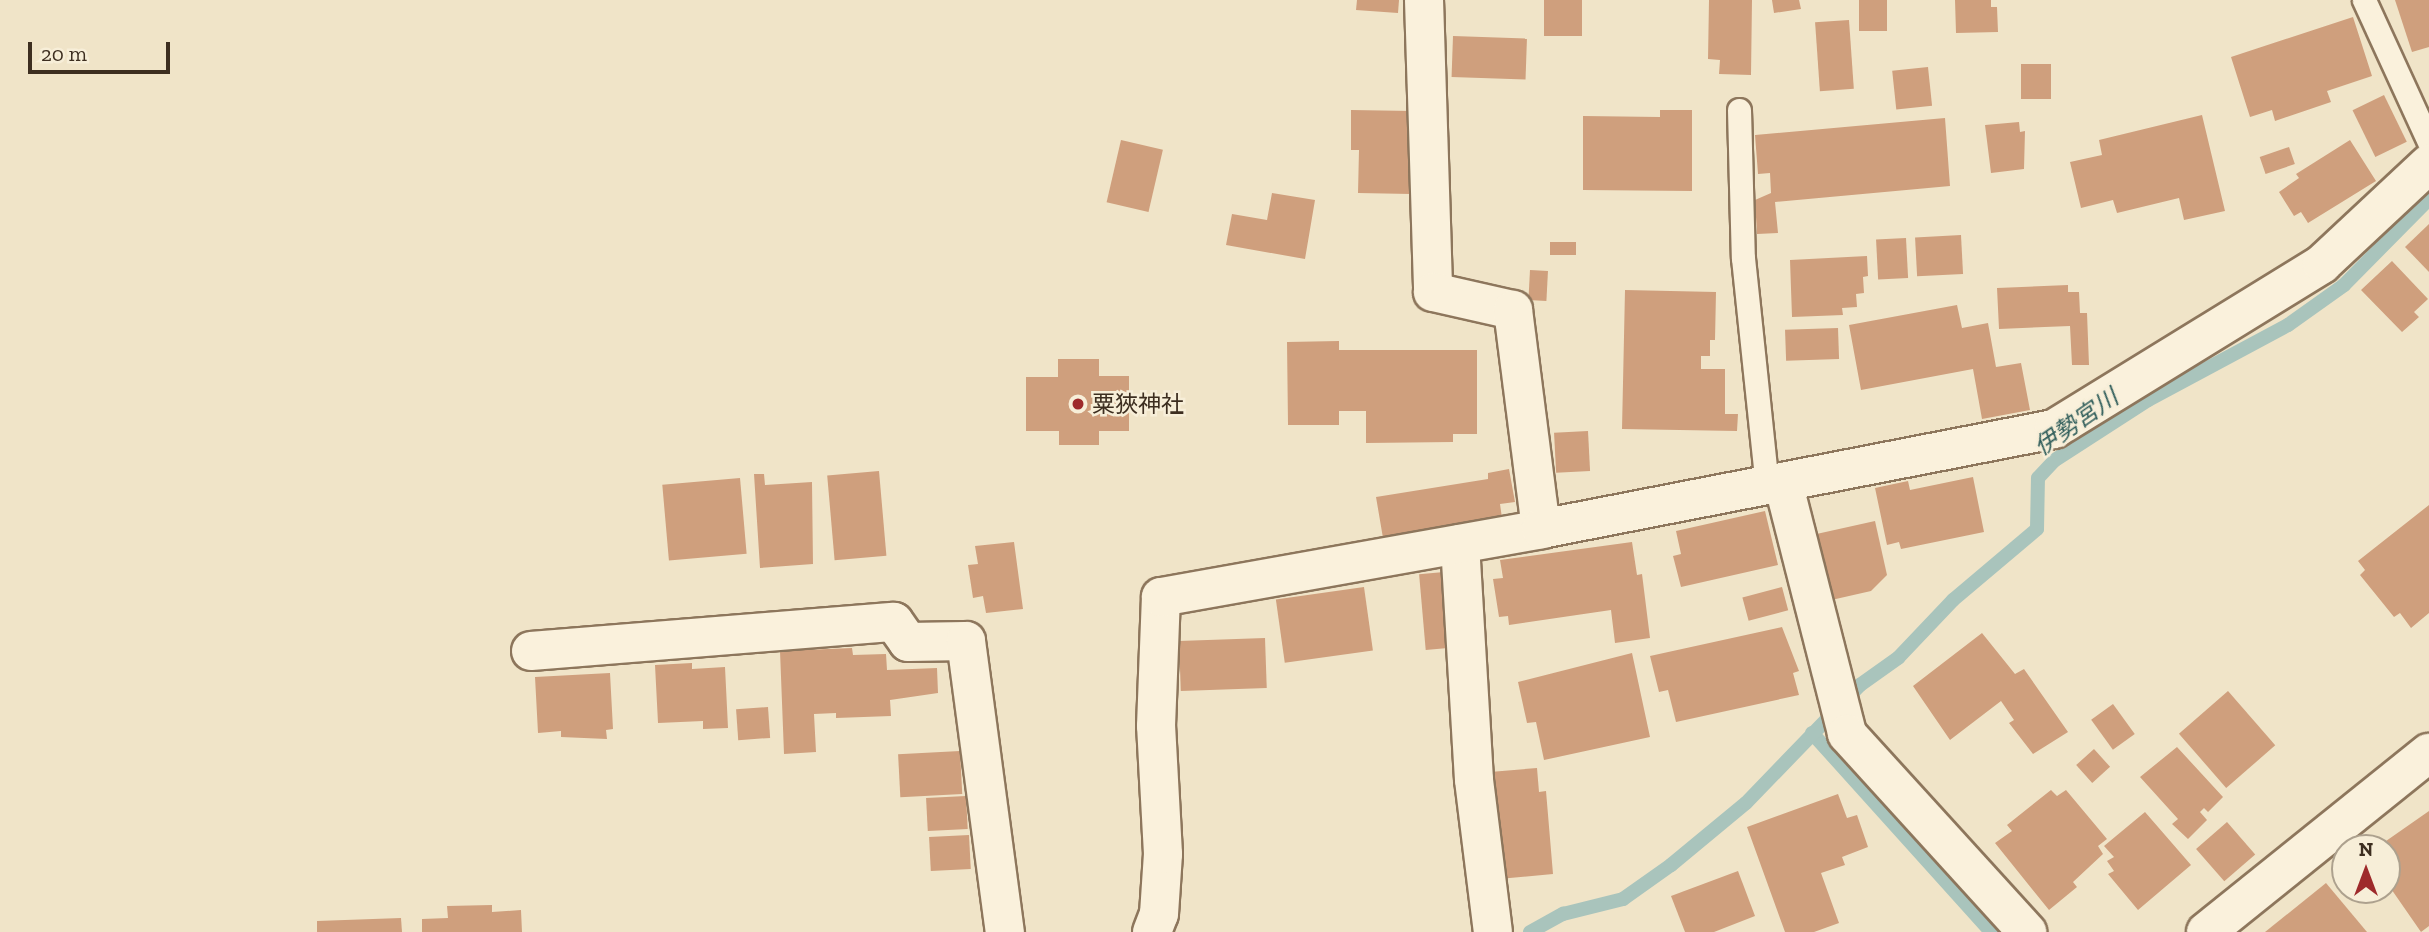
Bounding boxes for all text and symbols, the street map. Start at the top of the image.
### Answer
scale bar [32,28,173,72]
text: 20 m [41,41,87,66]
water label: 伊勢宮川 [2028,383,2124,461]
place label: 粟狹神社 [1092,390,1184,418]
marker: 粟狹神社 [1070,396,1086,412]
north arrow [2331,834,2401,904]
text: N [2359,838,2373,861]

